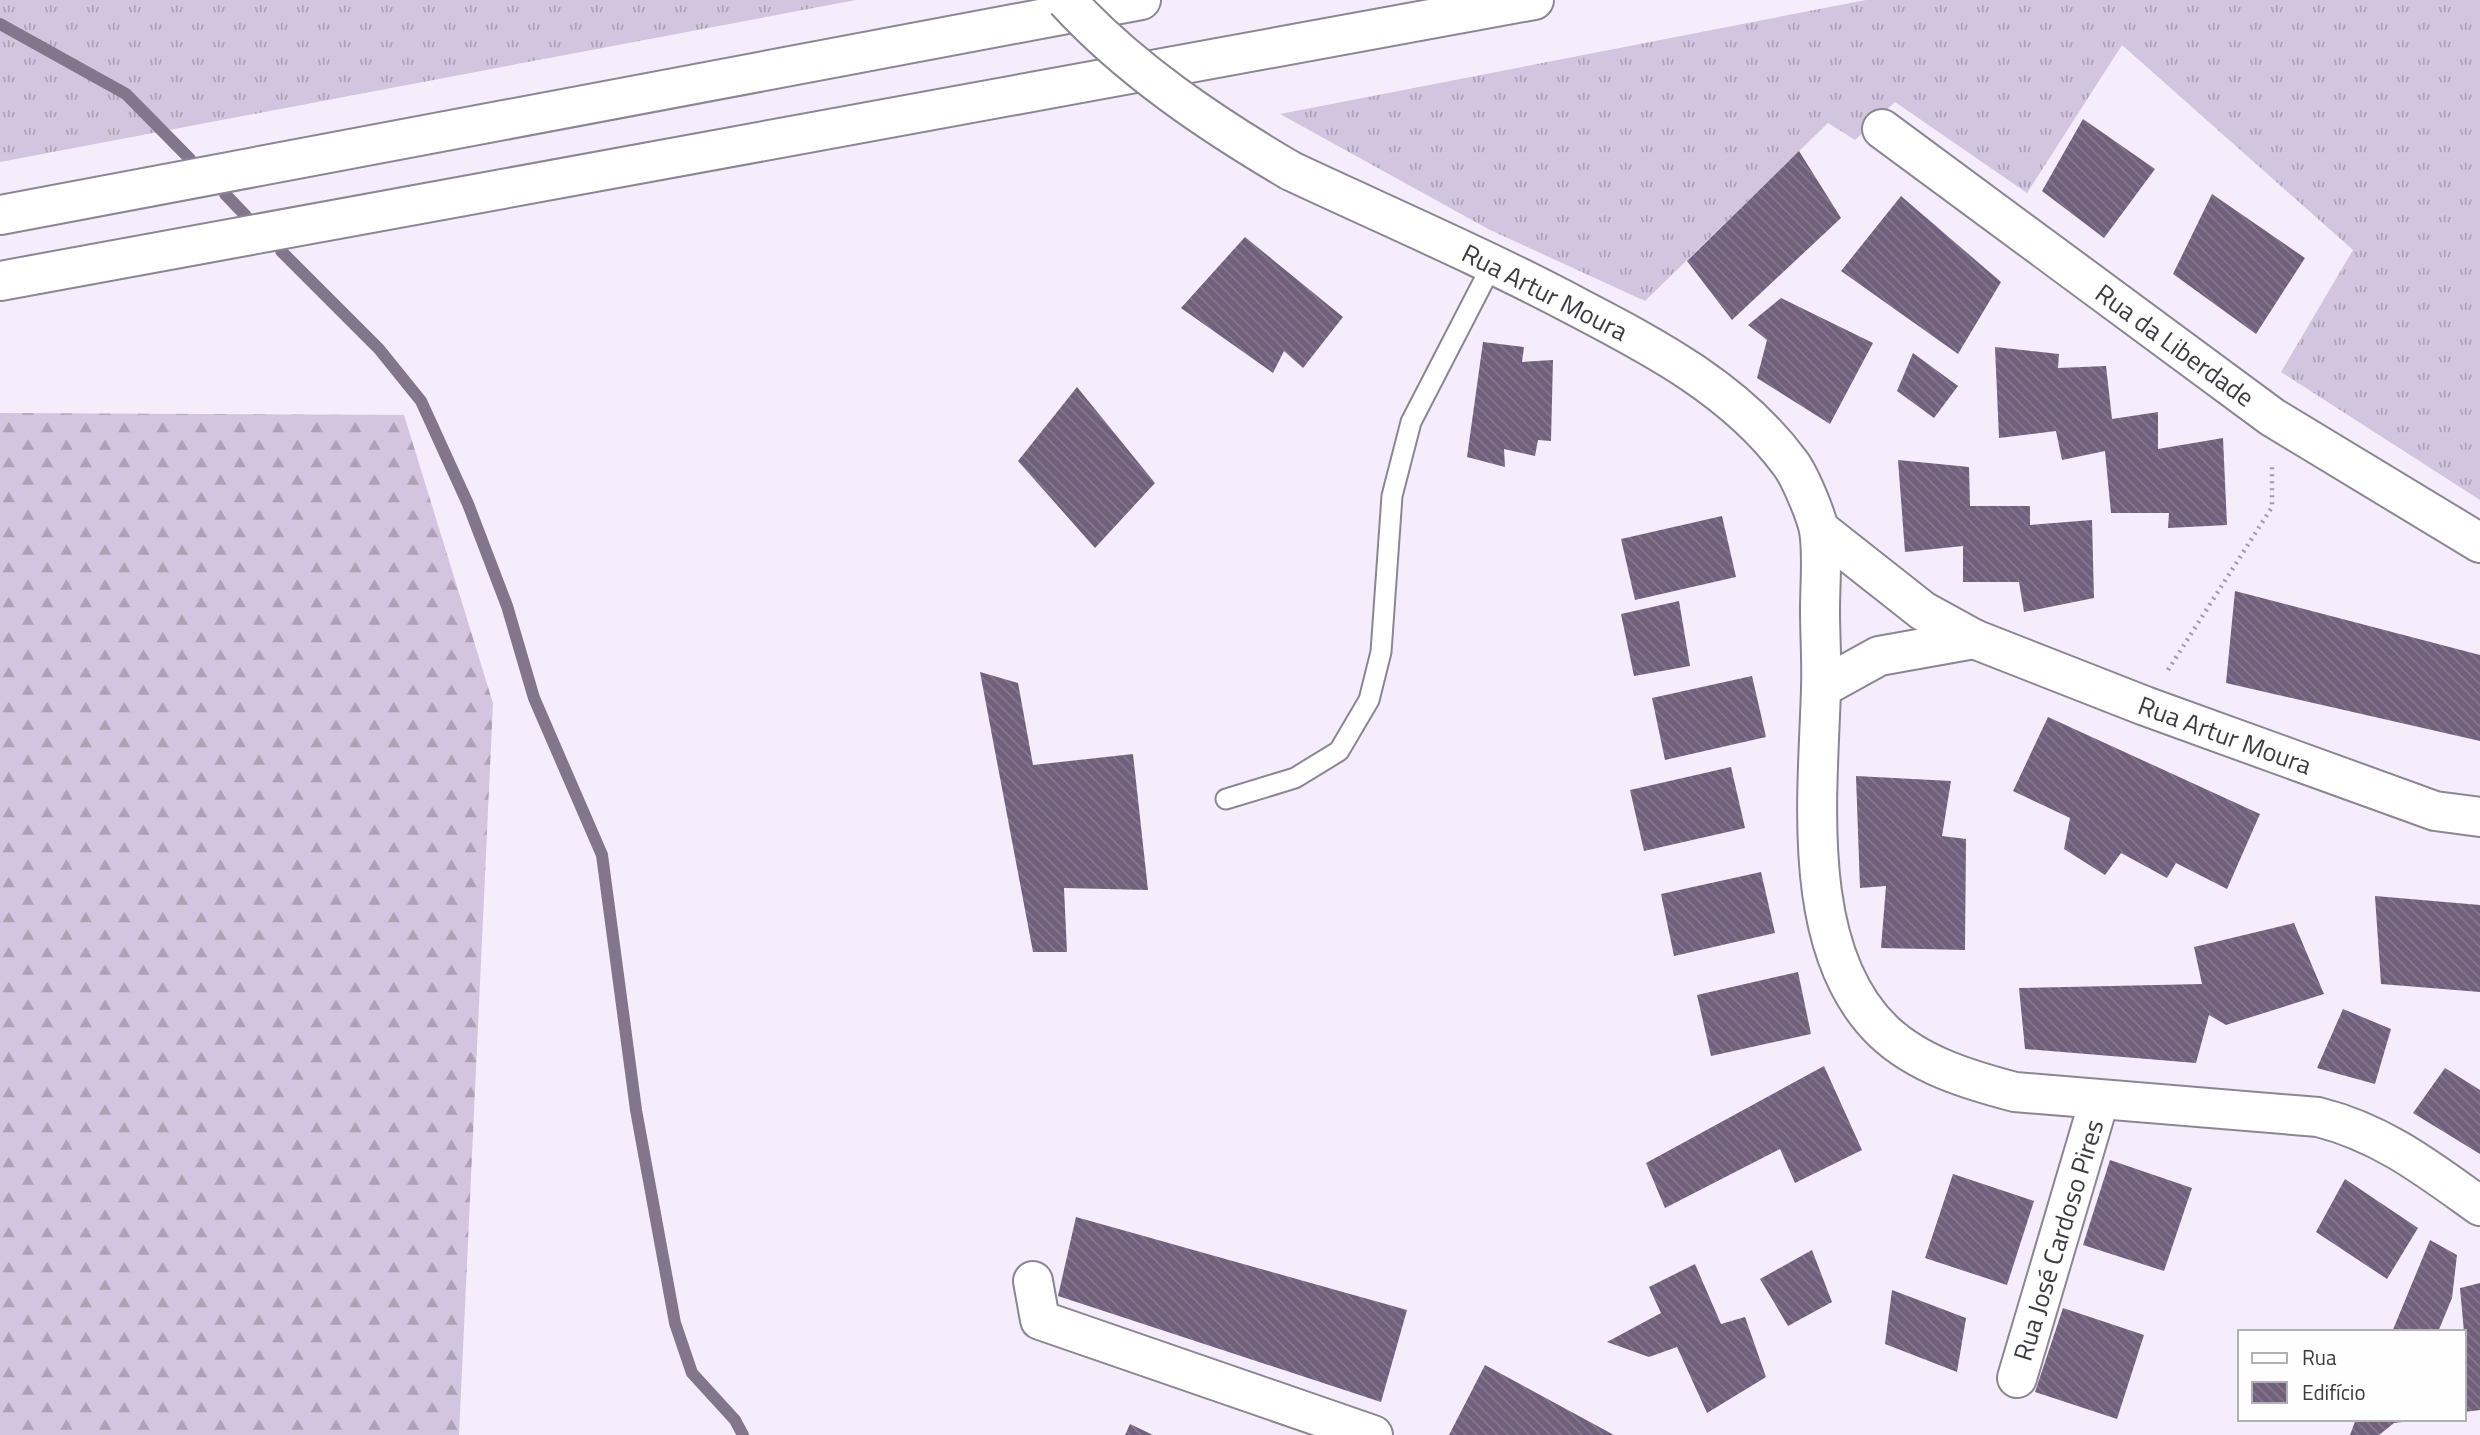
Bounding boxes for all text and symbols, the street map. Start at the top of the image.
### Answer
street label: Rua Artur Moura [1455,233,1635,351]
street label: Rua da Liberdade [2087,274,2263,416]
street label: Rua Artur Moura [2133,686,2317,784]
street label: Rua José Cardoso Pires [2003,1115,2113,1365]
legend [2238,1330,2466,1421]
text: Rua [2302,1341,2337,1373]
text: Edifício [2302,1376,2366,1408]

